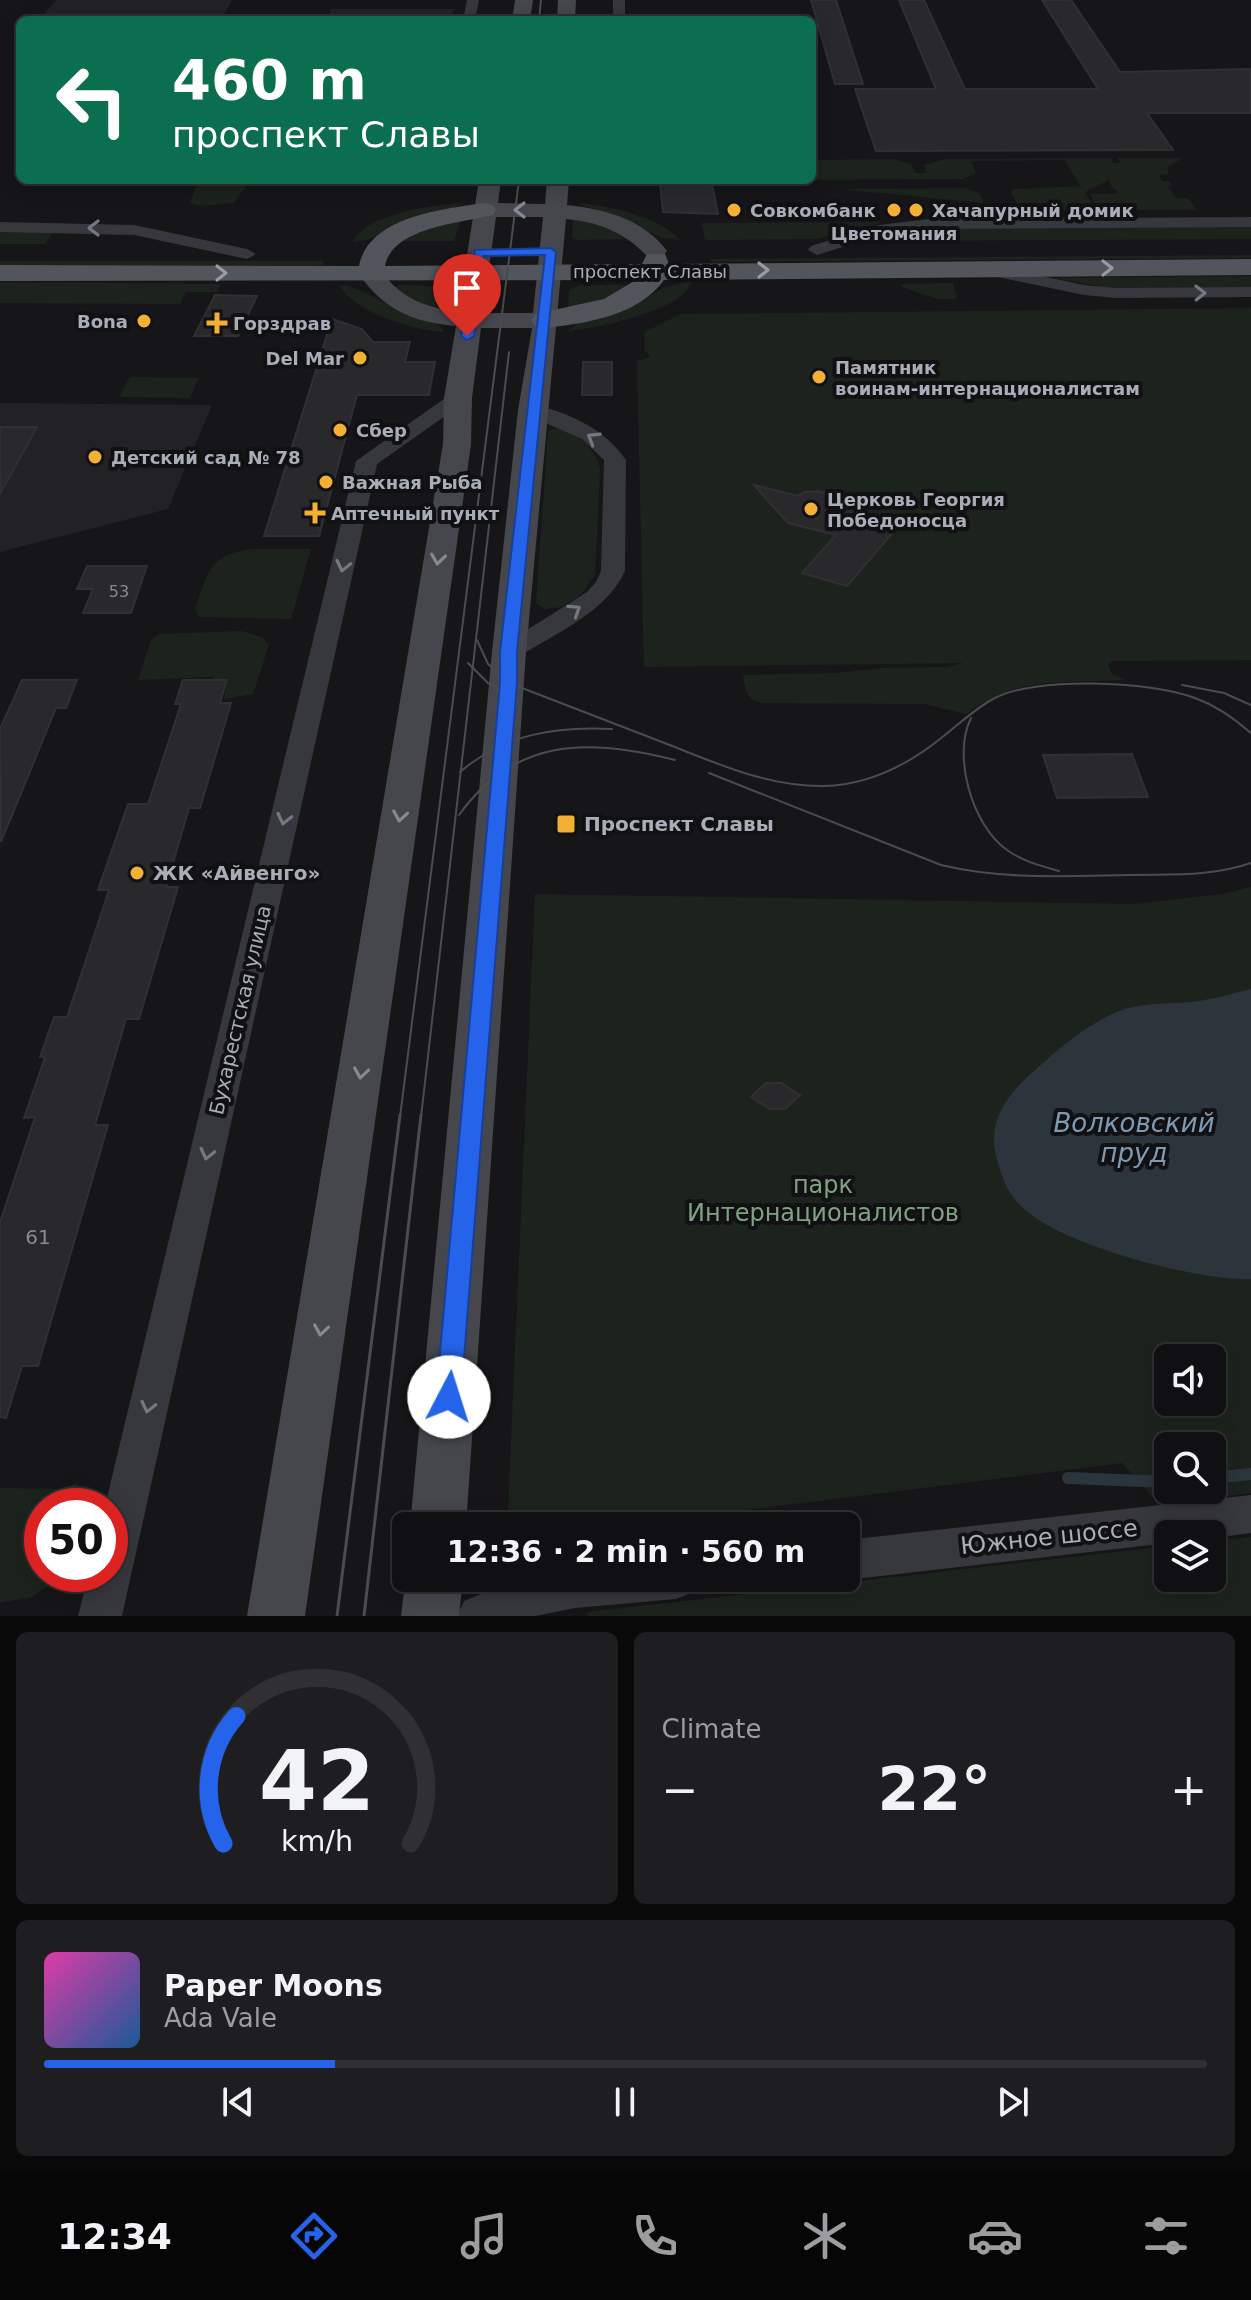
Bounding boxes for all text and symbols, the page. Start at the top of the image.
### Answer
text: 460 m [172,47,367,112]
icon: left [40,48,144,152]
text: проспект Славы [172,114,480,155]
place label: Совкомбанк [750,200,876,221]
place label: Хачапурный домик [932,200,1134,221]
one-way arrow [513,201,526,219]
marker: Совкомбанк [725,201,743,219]
marker: Цветомания [885,201,903,219]
marker: Хачапурный домик [907,201,925,219]
one-way arrow [87,219,100,237]
place label: Цветомания [831,223,957,244]
pin [433,254,501,336]
one-way arrow [1101,259,1114,277]
street label: проспект Славы [573,261,727,282]
one-way arrow [757,261,770,279]
one-way arrow [215,264,228,282]
icon: arrive [445,266,489,310]
one-way arrow [1194,284,1207,301]
place label: Bona [77,311,128,332]
marker: Bona [135,312,153,330]
place label: Горздрав [233,313,331,334]
marker: Горздрав [208,314,226,332]
place label: Del Mar [265,348,344,369]
marker: Del Mar [351,349,369,367]
place label: Памятник воинам-интернационалистам [835,357,1140,399]
marker: Памятник воинам-интернационалистам [810,368,828,386]
place label: Сбер [356,420,407,441]
marker: Сбер [331,421,349,439]
one-way arrow [587,432,601,447]
place label: Детский сад № 78 [111,447,301,468]
marker: Детский сад № 78 [86,448,104,466]
place label: Важная Рыба [342,472,482,493]
marker: Важная Рыба [317,473,335,491]
place label: Церковь Георгия Победоносца [827,489,1005,531]
marker: Церковь Георгия Победоносца [802,500,820,518]
place label: Аптечный пункт [331,503,500,524]
marker: Аптечный пункт [306,504,324,522]
one-way arrow [430,552,447,566]
one-way arrow [335,558,352,572]
house number: 53 [109,582,129,601]
one-way arrow [566,605,580,620]
one-way arrow [392,809,409,823]
one-way arrow [276,812,293,825]
place label: Проспект Славы [584,812,774,836]
marker: Проспект Славы [555,813,577,835]
place label: ЖК «Айвенго» [153,861,320,885]
marker: ЖК «Айвенго» [128,864,146,882]
street label: Бухарестская улица [204,903,276,1117]
one-way arrow [353,1066,370,1080]
water label: Волковский пруд [1053,1108,1215,1168]
one-way arrow [199,1147,216,1161]
park label: парк Интернационалистов [687,1171,959,1227]
house number: 61 [25,1225,51,1249]
one-way arrow [313,1323,330,1337]
map controls [1154,1344,1226,1592]
button: sound [1154,1344,1226,1416]
position arrow [407,1355,491,1439]
one-way arrow [140,1400,157,1414]
button: search [1154,1432,1226,1504]
speed limit sign: 50 [24,1488,128,1592]
street label: Южное шоссе [959,1514,1139,1560]
button: layers [1154,1520,1226,1592]
text: 12:36 · 2 min · 560 m [447,1534,805,1569]
text: Climate [662,1714,762,1744]
text: 42 [259,1733,375,1830]
text: 22° [878,1754,991,1824]
text: − [662,1764,698,1815]
text: + [1170,1764,1207,1815]
text: km/h [281,1824,353,1858]
text: Paper Moons [164,1968,383,2003]
text: Ada Vale [164,2003,277,2033]
icon: previous [216,2080,260,2124]
icon: pause [603,2080,647,2124]
icon: next [991,2080,1035,2124]
icon: directions [286,2208,342,2264]
icon: music [456,2208,512,2264]
icon: phone [627,2208,683,2264]
icon: climate [797,2208,853,2264]
icon: car [967,2208,1023,2264]
icon: filters [1138,2208,1194,2264]
text: 12:34 [57,2216,172,2257]

